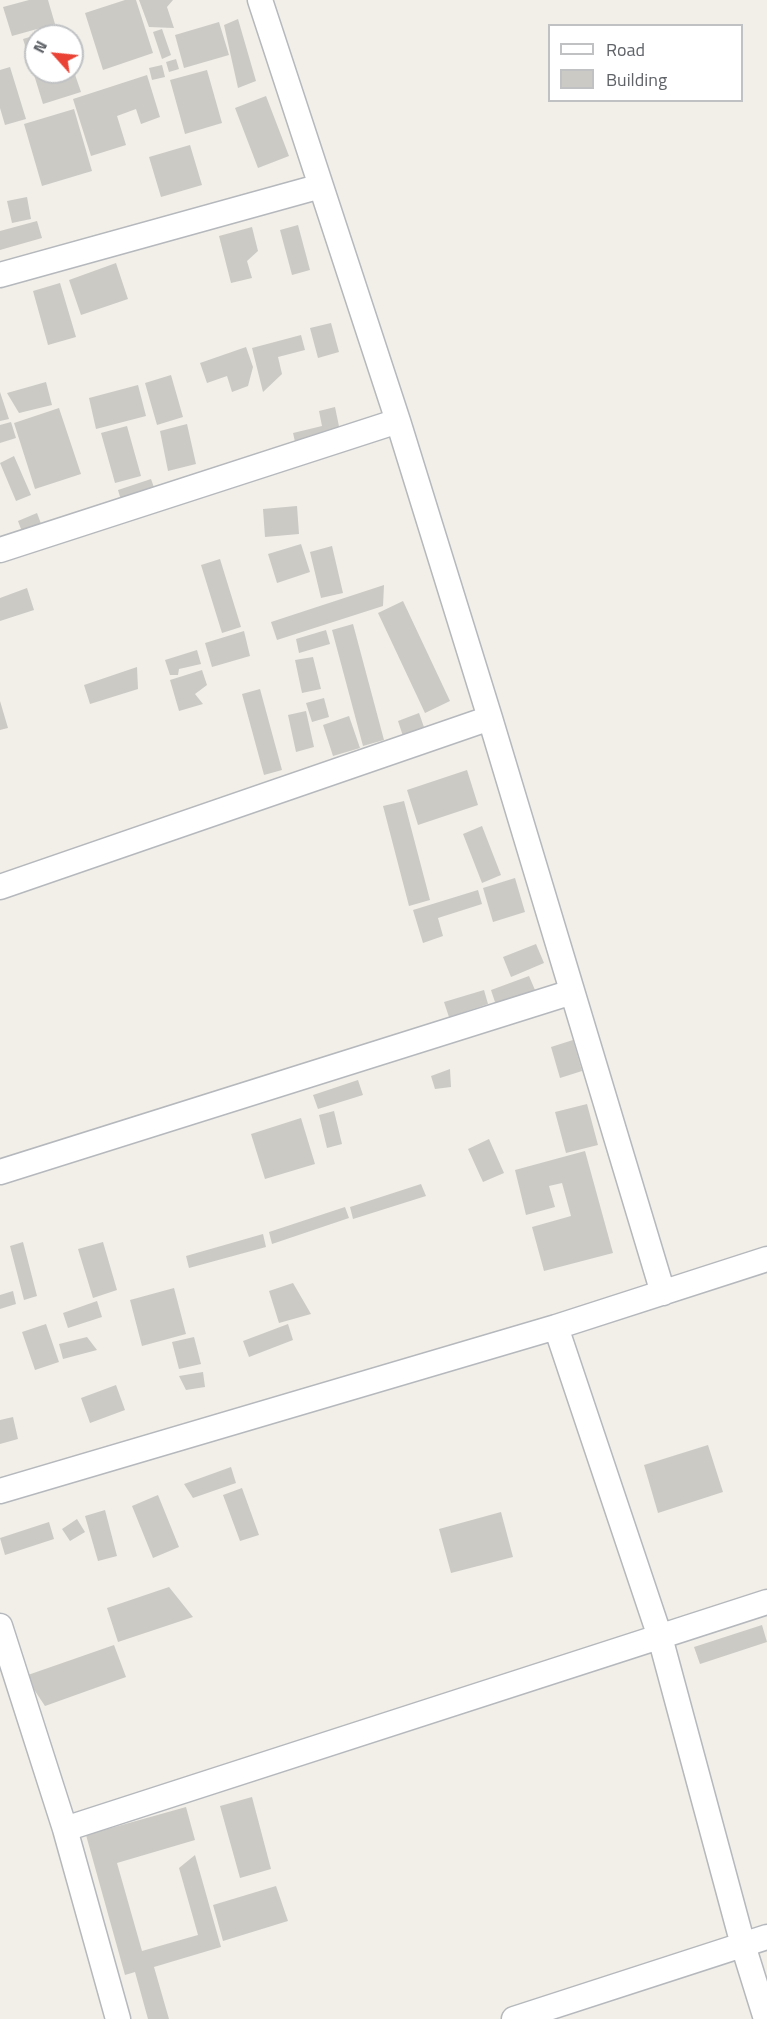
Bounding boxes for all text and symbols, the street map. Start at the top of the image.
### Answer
north arrow [24,24,84,84]
legend [548,24,743,102]
text: N [27,36,53,57]
text: Road [606,36,645,63]
text: Building [606,66,667,93]

